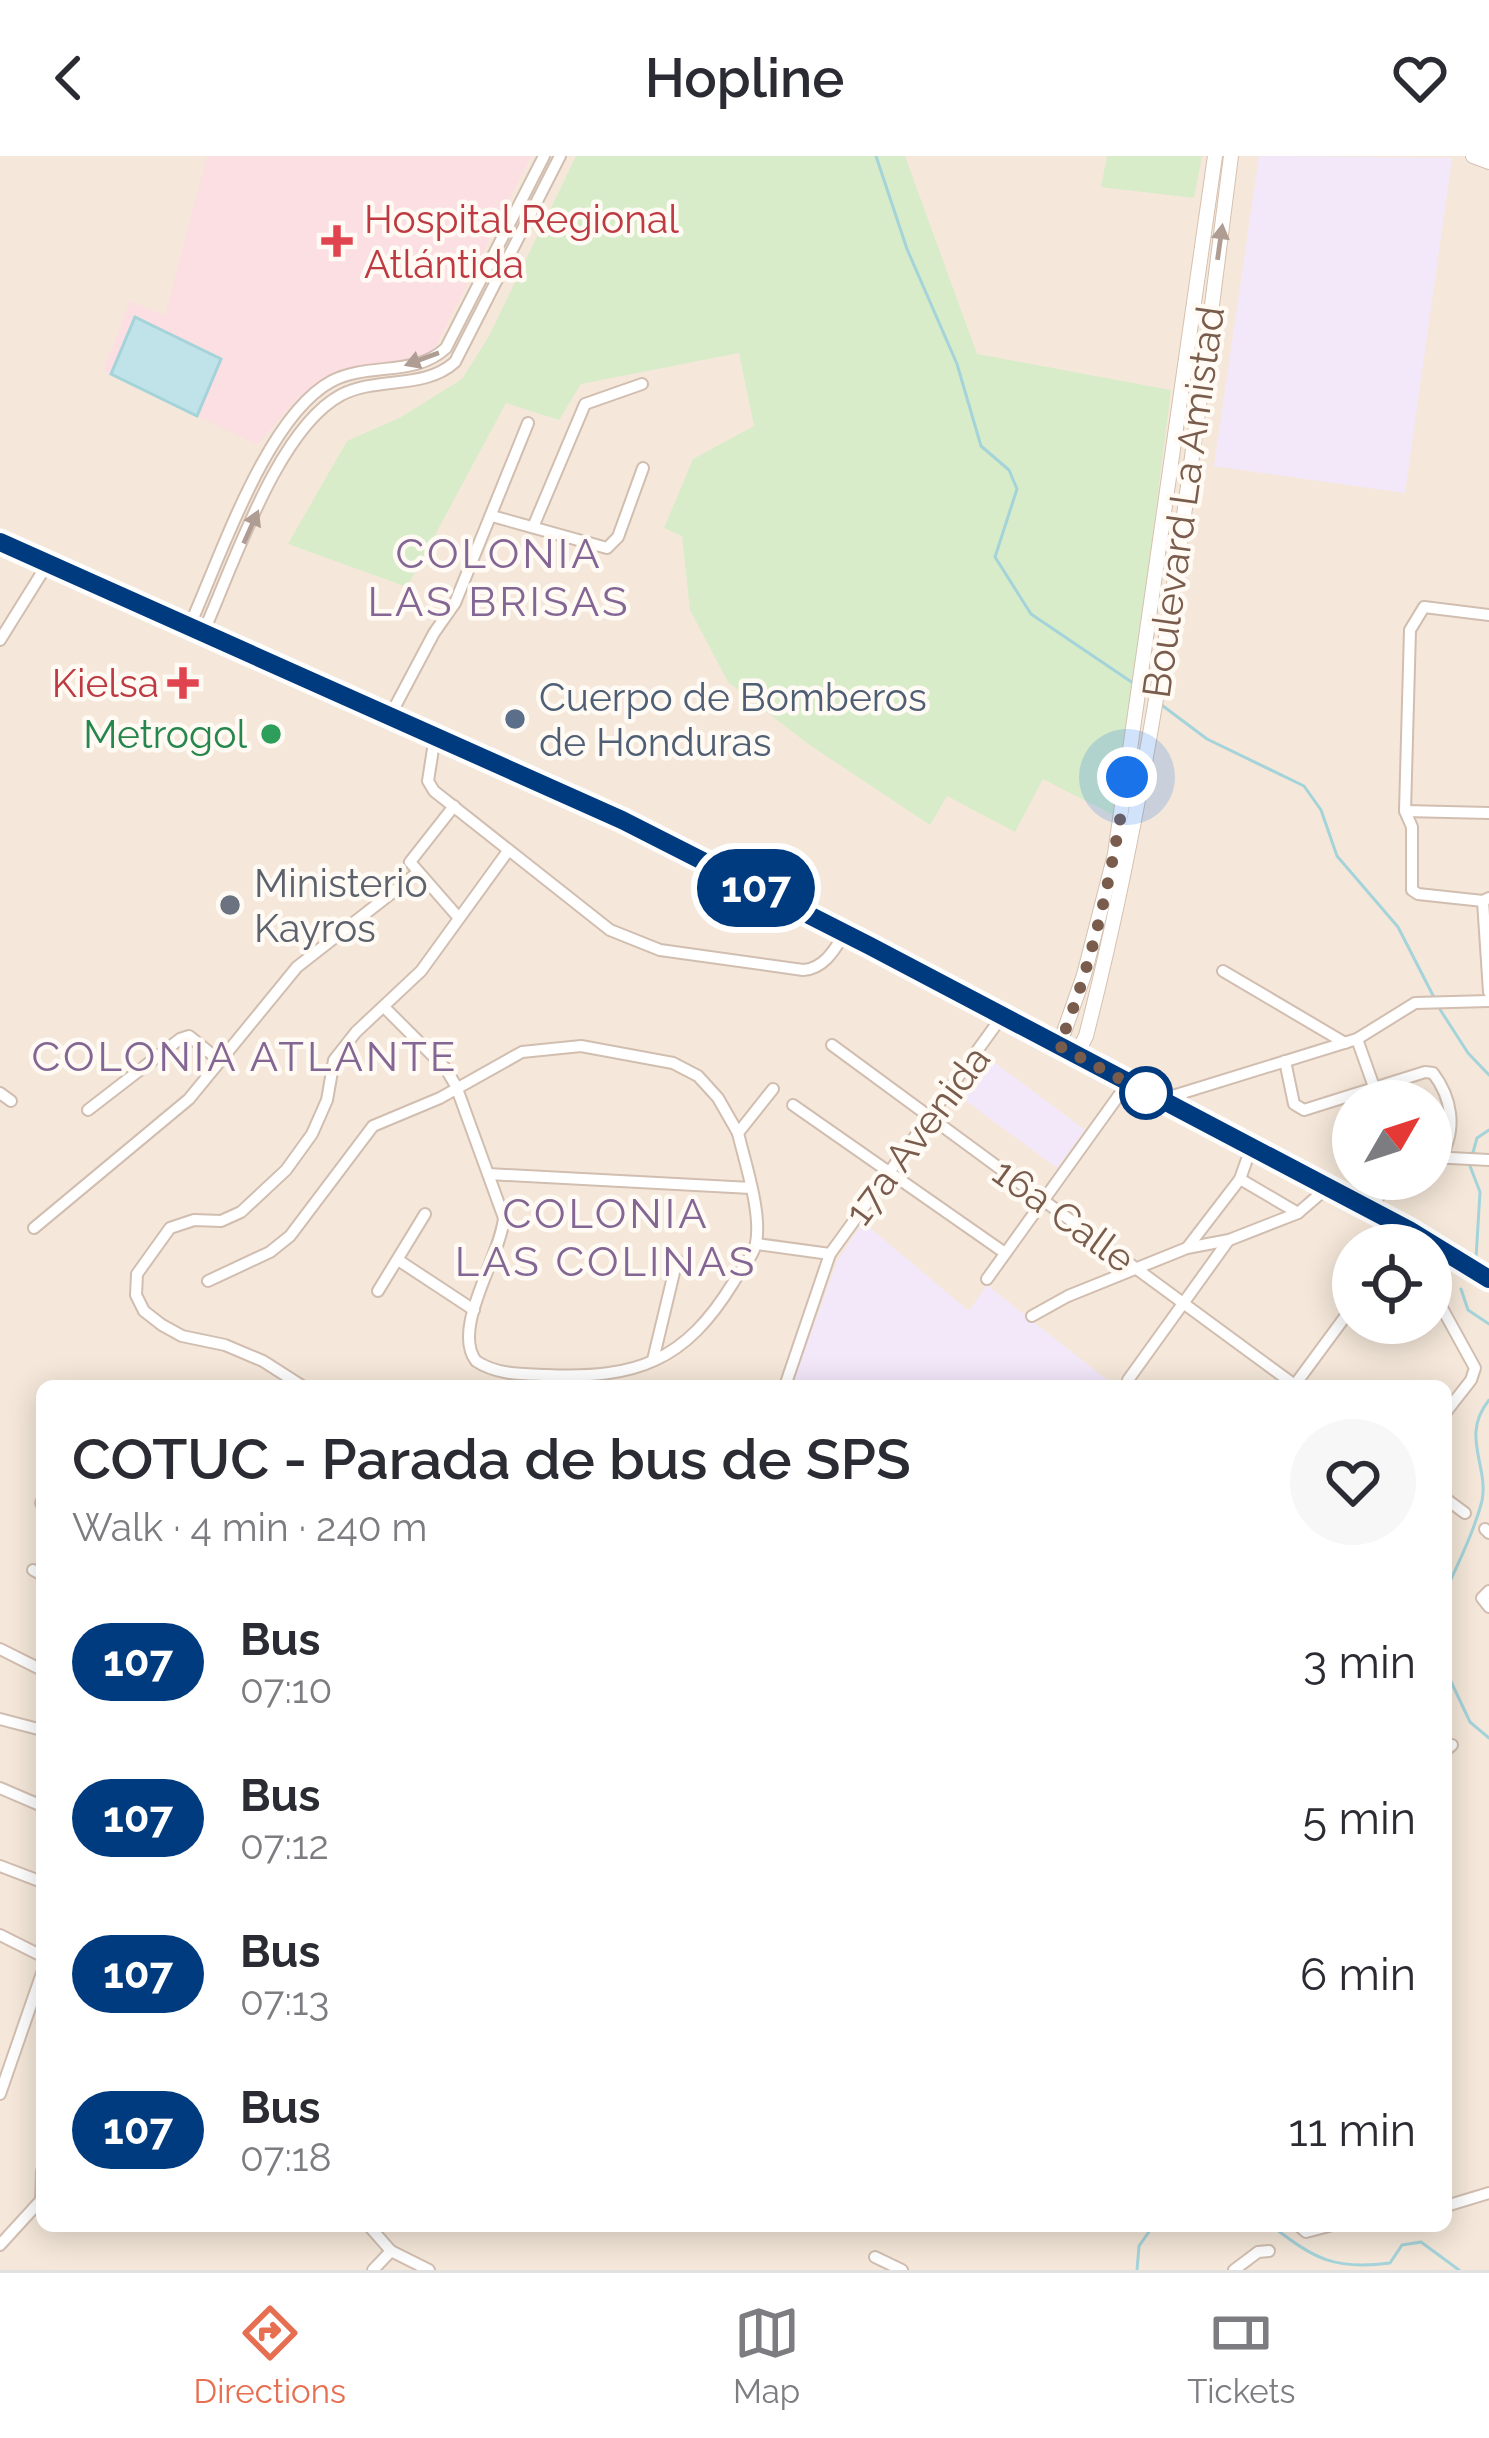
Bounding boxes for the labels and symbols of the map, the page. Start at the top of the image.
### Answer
place label: Hospital Regional Atlántida [364,196,679,287]
one-way arrow [1211,223,1230,260]
marker: Hospital Regional Atlántida [321,225,353,257]
street label: Boulevard La Amistad [1133,303,1233,701]
one-way arrow [404,350,440,369]
one-way arrow [241,509,261,544]
district label: COLONIA LAS BRISAS [368,529,630,626]
place label: Kielsa [52,660,159,706]
marker: Kielsa [170,670,196,696]
place label: Cuerpo de Bomberos de Honduras [539,674,927,765]
marker: Cuerpo de Bomberos de Honduras [502,706,528,732]
place label: Metrogol [83,711,247,757]
marker: Metrogol [258,721,284,747]
your location [1097,747,1157,807]
line badge: 107 [687,849,825,927]
place label: Ministerio Kayros [254,860,428,951]
marker: Ministerio Kayros [217,892,243,918]
district label: COLONIA ATLANTE [32,1032,458,1081]
street label: 17a Avenida [835,1036,999,1234]
unlabelled marker [1121,1068,1171,1118]
north arrow [1332,1080,1452,1200]
street label: 16a Calle [984,1148,1144,1282]
district label: COLONIA LAS COLINAS [455,1189,757,1286]

